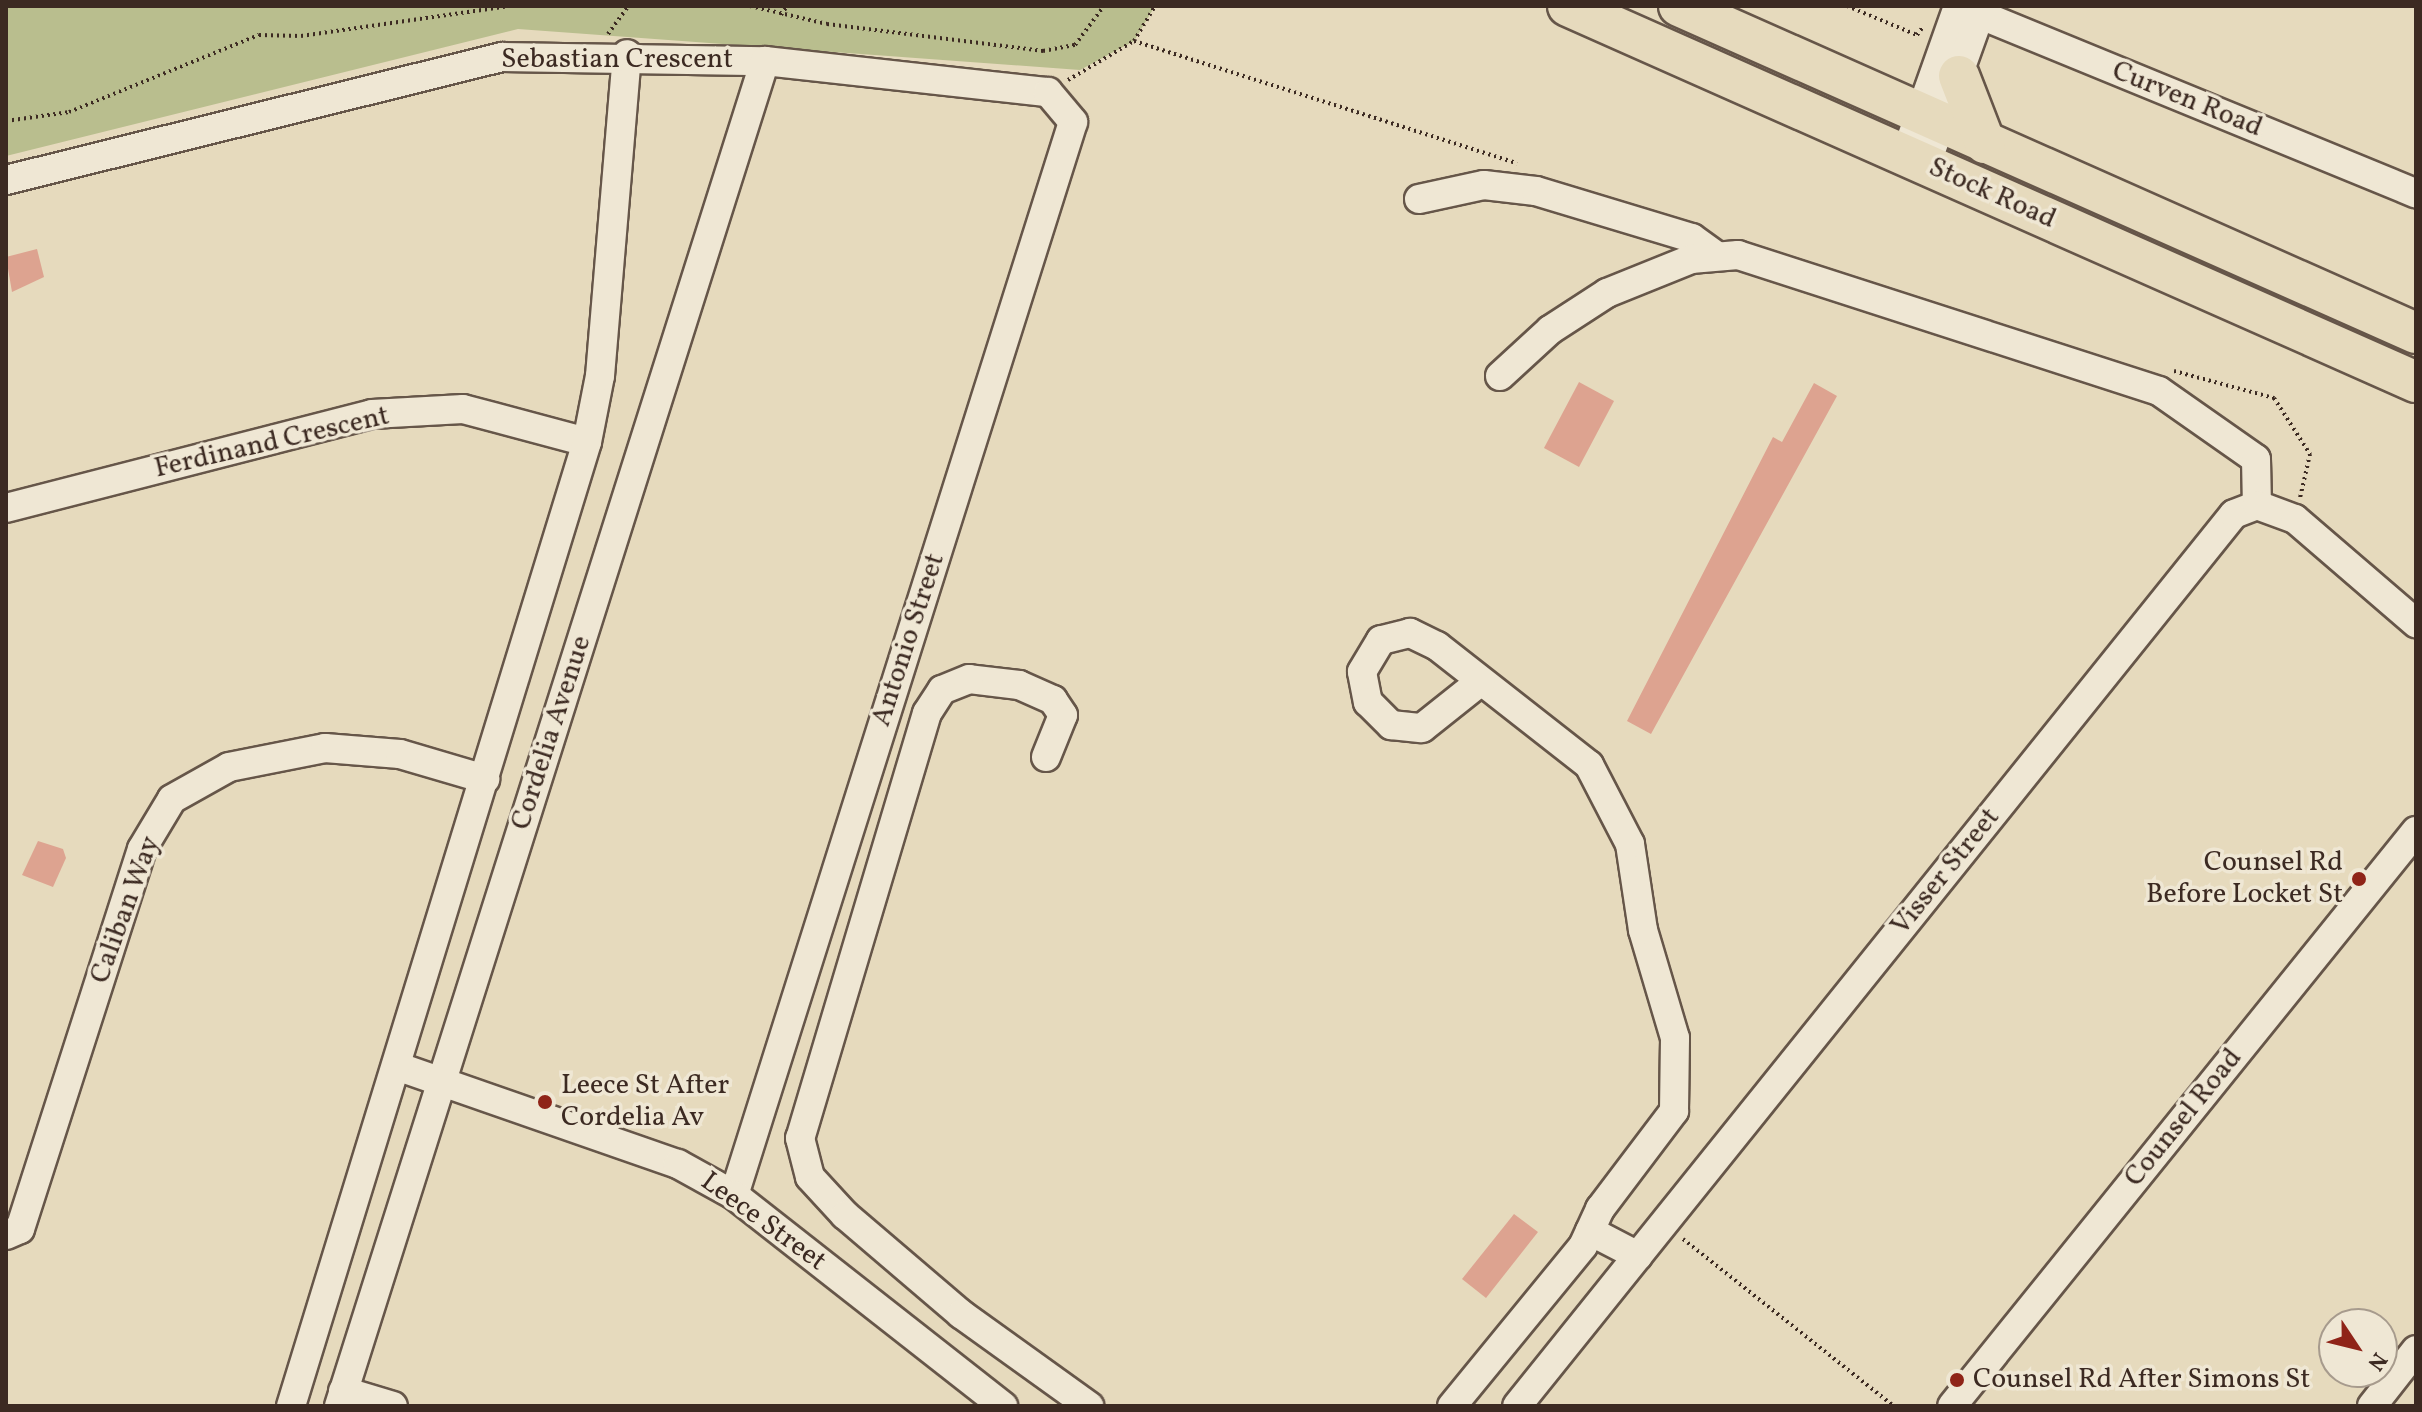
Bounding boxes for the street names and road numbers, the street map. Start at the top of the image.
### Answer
street label: Sebastian Crescent [501,43,733,77]
street label: Curven Road [2107,55,2267,145]
street label: Stock Road [1923,151,2061,237]
street label: Ferdinand Crescent [151,400,393,486]
street label: Antonio Street [865,549,953,731]
street label: Cordelia Avenue [505,632,599,834]
street label: Visser Street [1884,802,2008,942]
street label: Caliban Way [84,831,168,989]
street label: Counsel Road [2118,1042,2250,1194]
street label: Leece Street [694,1165,832,1279]

